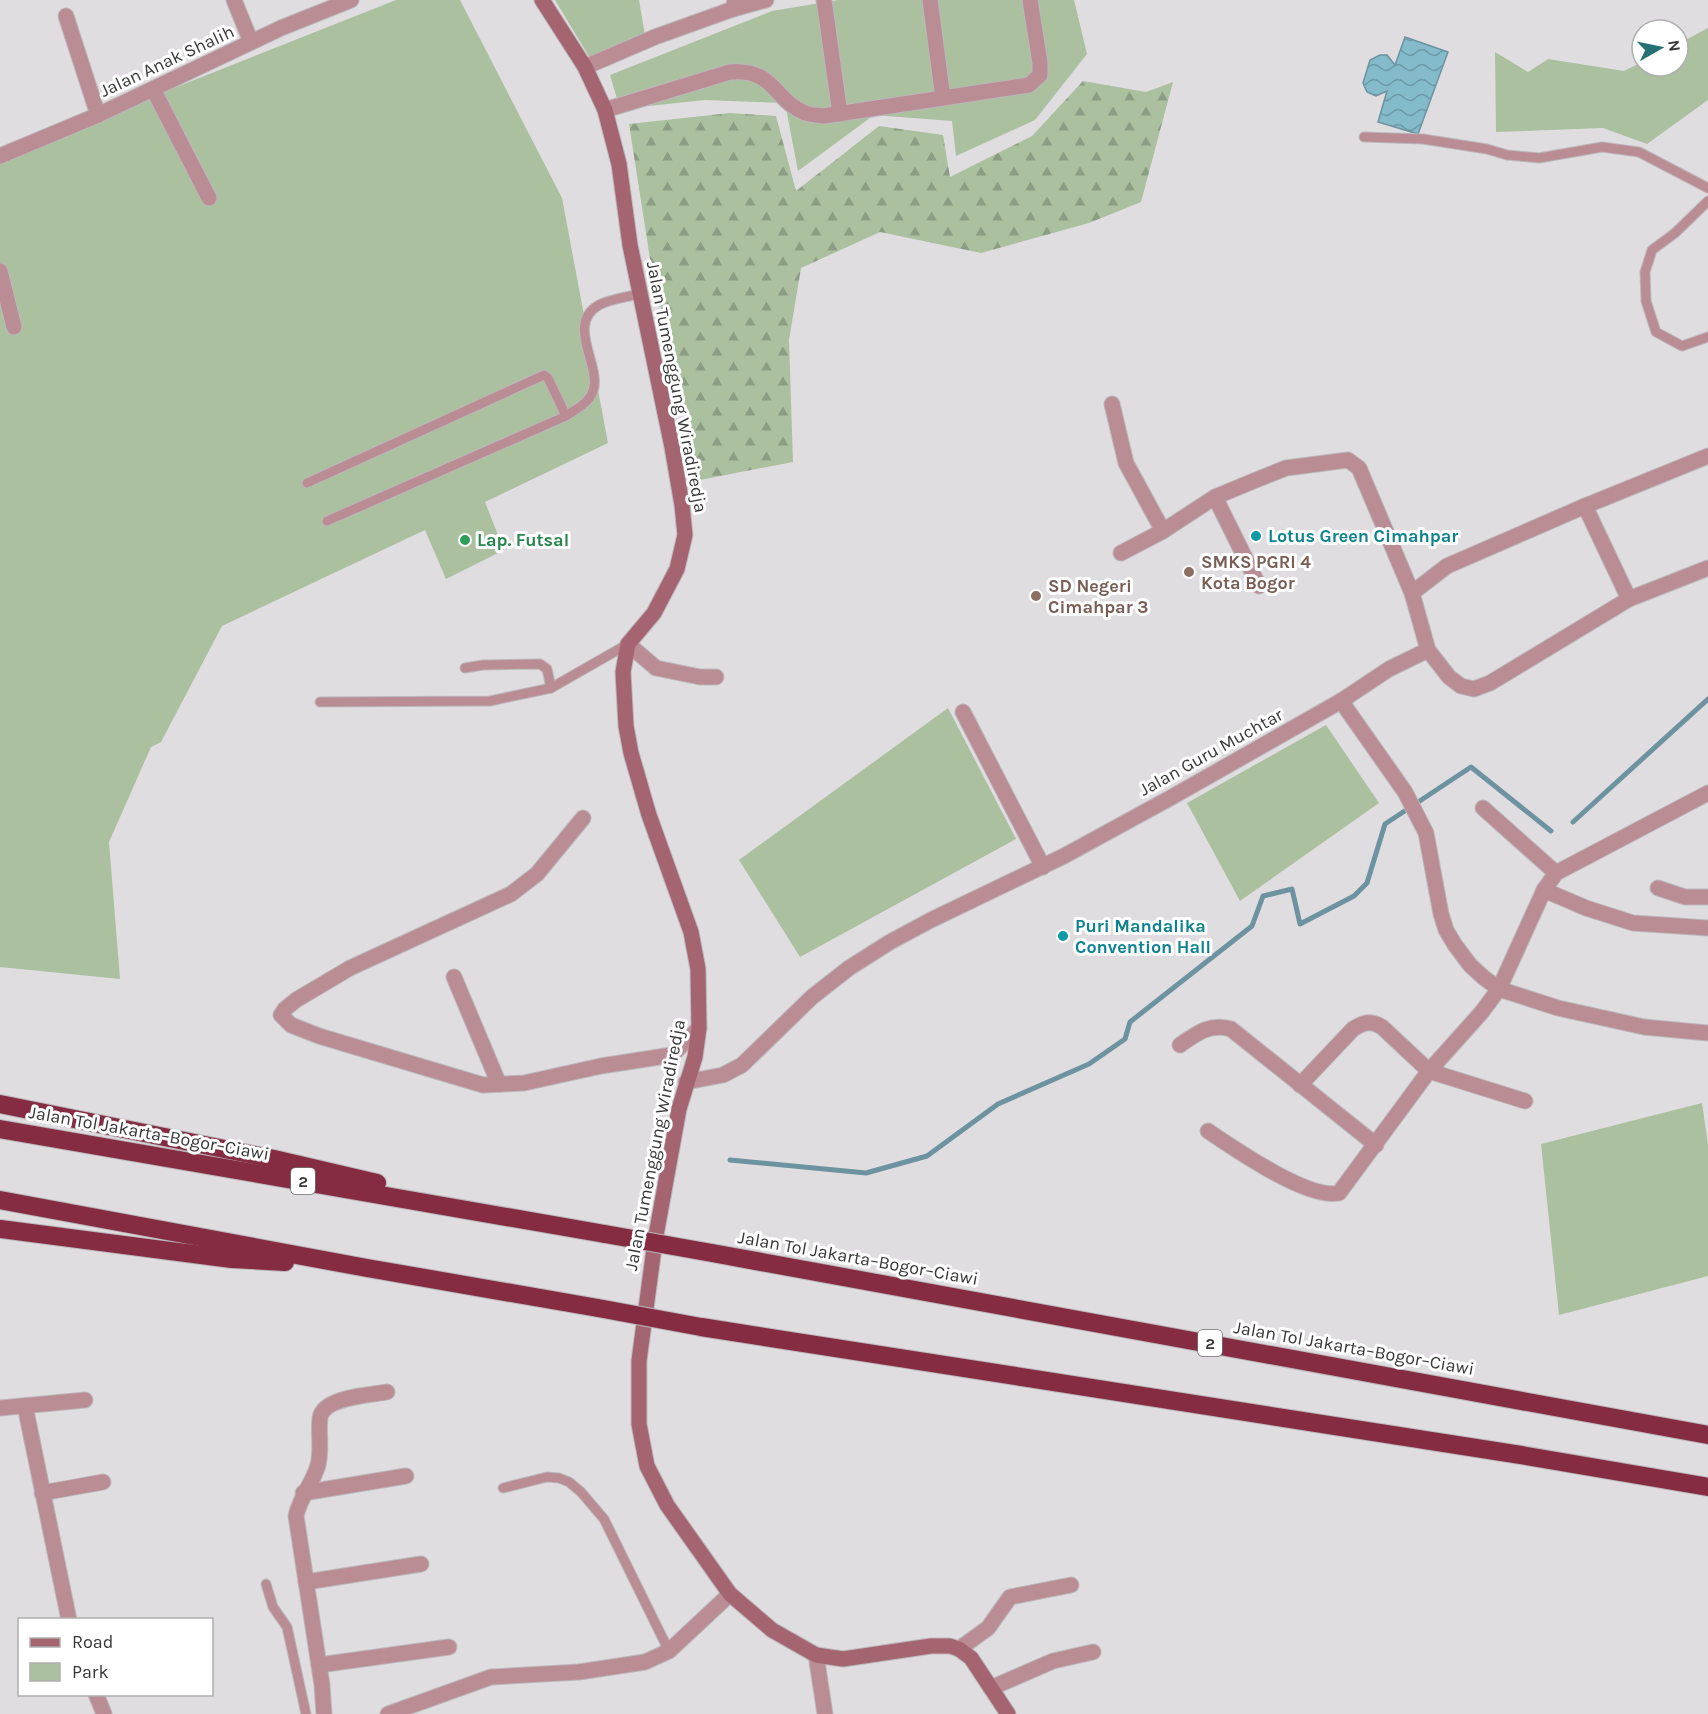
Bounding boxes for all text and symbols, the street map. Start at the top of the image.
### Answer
north arrow [1630,18,1690,78]
street label: Jalan Anak Shalih [96,20,238,102]
text: N [1664,39,1685,53]
street label: Jalan Tumenggung Wiradiredja [642,260,712,514]
place label: Lotus Green Cimahpar [1268,525,1458,547]
place label: Lap. Futsal [477,529,569,551]
marker: Lotus Green Cimahpar [1249,529,1263,543]
marker: Lap. Futsal [458,533,472,547]
place label: SMKS PGRI 4 Kota Bogor [1201,551,1311,594]
marker: SMKS PGRI 4 Kota Bogor [1182,565,1196,579]
place label: SD Negeri Cimahpar 3 [1048,575,1148,618]
marker: SD Negeri Cimahpar 3 [1029,589,1043,603]
street label: Jalan Guru Muchtar [1135,703,1287,801]
place label: Puri Mandalika Convention Hall [1075,915,1211,958]
marker: Puri Mandalika Convention Hall [1056,929,1070,943]
street label: Jalan Tumenggung Wiradiredja [620,1018,690,1272]
street label: Jalan Tol Jakarta–Bogor–Ciawi [27,1101,271,1165]
road number: 2 [291,1168,315,1194]
street label: Jalan Tol Jakarta–Bogor–Ciawi [736,1226,980,1290]
street label: Jalan Tol Jakarta–Bogor–Ciawi [1232,1316,1476,1380]
road number: 2 [1198,1330,1222,1356]
legend [18,1618,213,1696]
text: Road [72,1631,113,1653]
text: Park [72,1661,109,1683]

